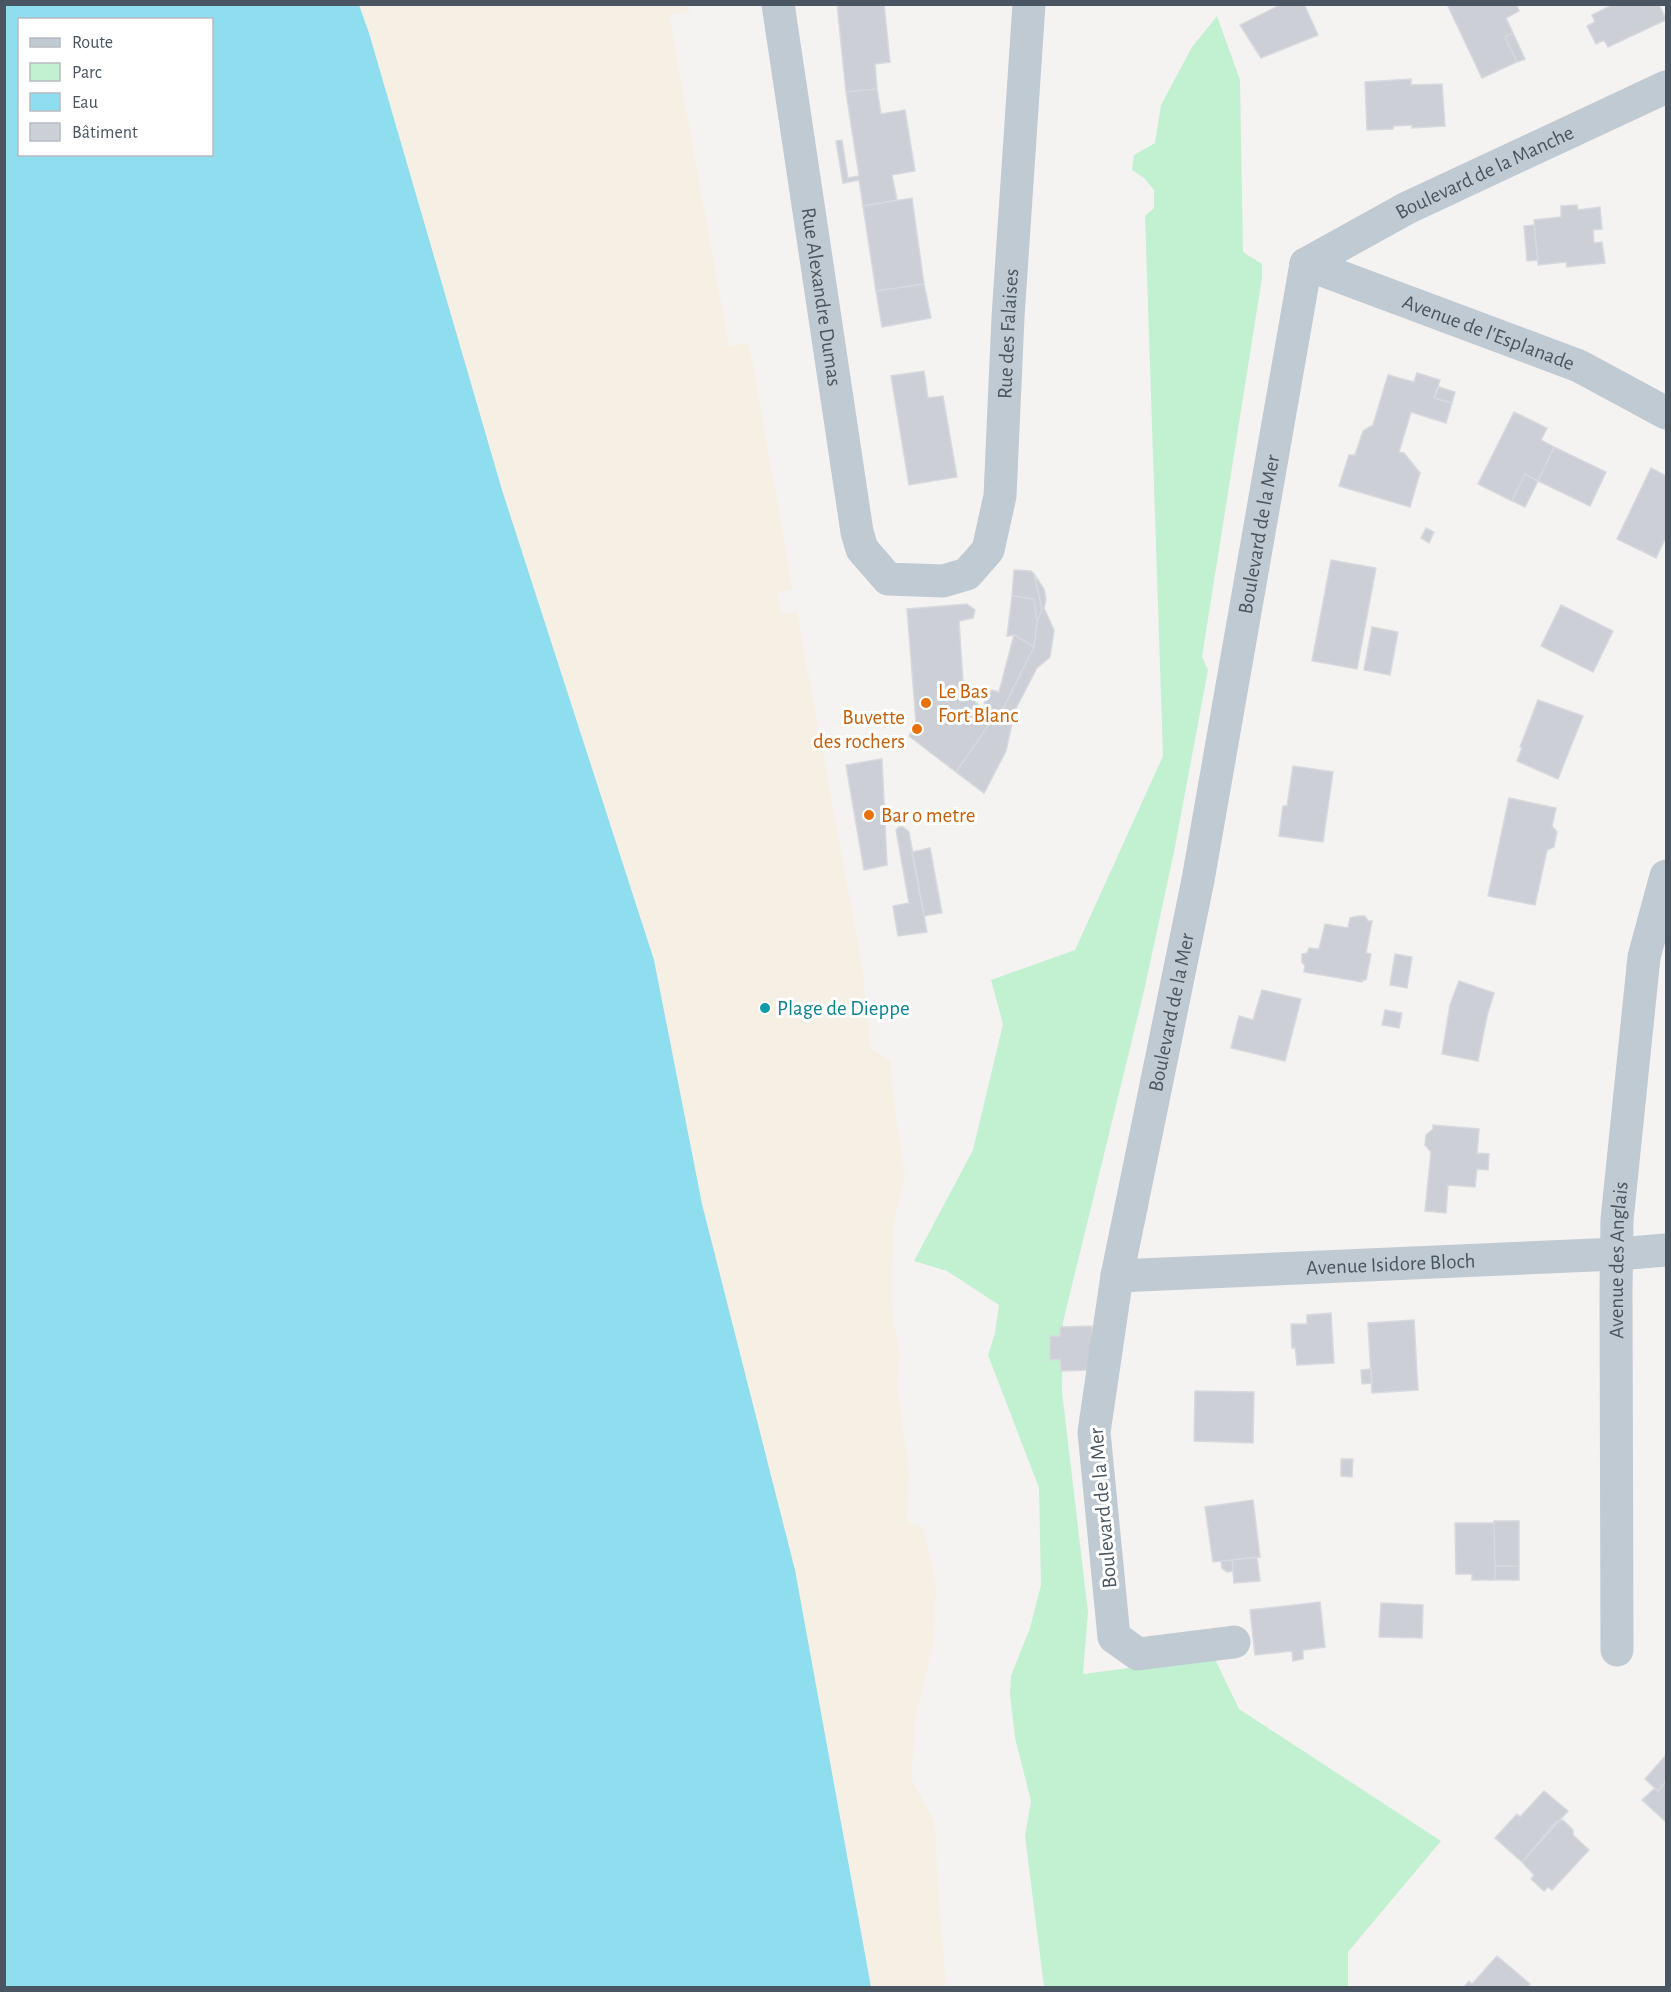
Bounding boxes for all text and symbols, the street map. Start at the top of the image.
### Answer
legend [18,18,213,156]
text: Route [72,34,113,52]
text: Parc [72,64,102,82]
text: Eau [72,94,98,112]
street label: Boulevard de la Manche [1392,121,1577,223]
text: Bâtiment [72,124,138,142]
street label: Rue Alexandre Dumas [798,206,846,387]
street label: Rue des Falaises [994,268,1022,399]
street label: Avenue de l'Esplanade [1400,291,1578,374]
street label: Boulevard de la Mer [1234,453,1283,616]
place label: Le Bas Fort Blanc [938,681,1018,726]
marker: Le Bas Fort Blanc [919,696,933,710]
place label: Buvette des rochers [813,707,905,752]
marker: Buvette des rochers [910,722,924,736]
place label: Bar o metre [881,805,975,826]
marker: Bar o metre [862,808,876,822]
street label: Boulevard de la Mer [1145,931,1197,1093]
place label: Plage de Dieppe [777,998,910,1019]
marker: Plage de Dieppe [758,1001,772,1015]
street label: Avenue des Anglais [1605,1180,1631,1339]
street label: Avenue Isidore Bloch [1306,1250,1476,1278]
street label: Boulevard de la Mer [1086,1427,1120,1589]

